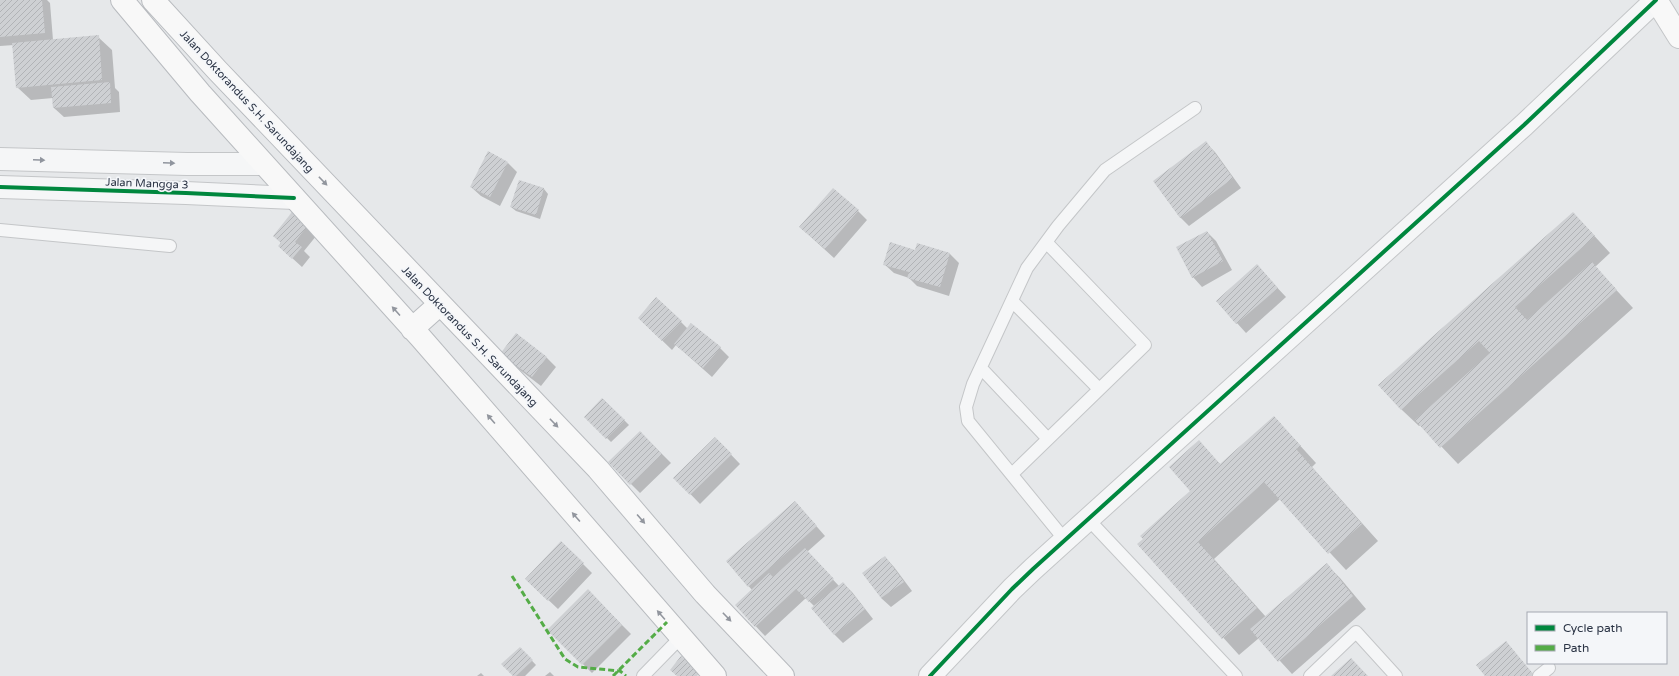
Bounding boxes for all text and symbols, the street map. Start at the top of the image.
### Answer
street label: Jalan Doktorandus S.H. Sarundajang [177,27,316,175]
one-way arrow [33,157,46,163]
one-way arrow [163,160,175,167]
street label: Jalan Mangga 3 [105,176,189,191]
one-way arrow [318,177,327,186]
street label: Jalan Doktorandus S.H. Sarundajang [399,263,540,409]
one-way arrow [391,306,400,316]
one-way arrow [486,414,495,424]
one-way arrow [549,418,559,428]
one-way arrow [572,512,581,523]
one-way arrow [637,514,646,525]
one-way arrow [657,610,666,621]
one-way arrow [722,612,732,622]
legend [1527,612,1667,664]
text: Cycle path [1563,621,1622,635]
text: Path [1563,641,1589,655]

